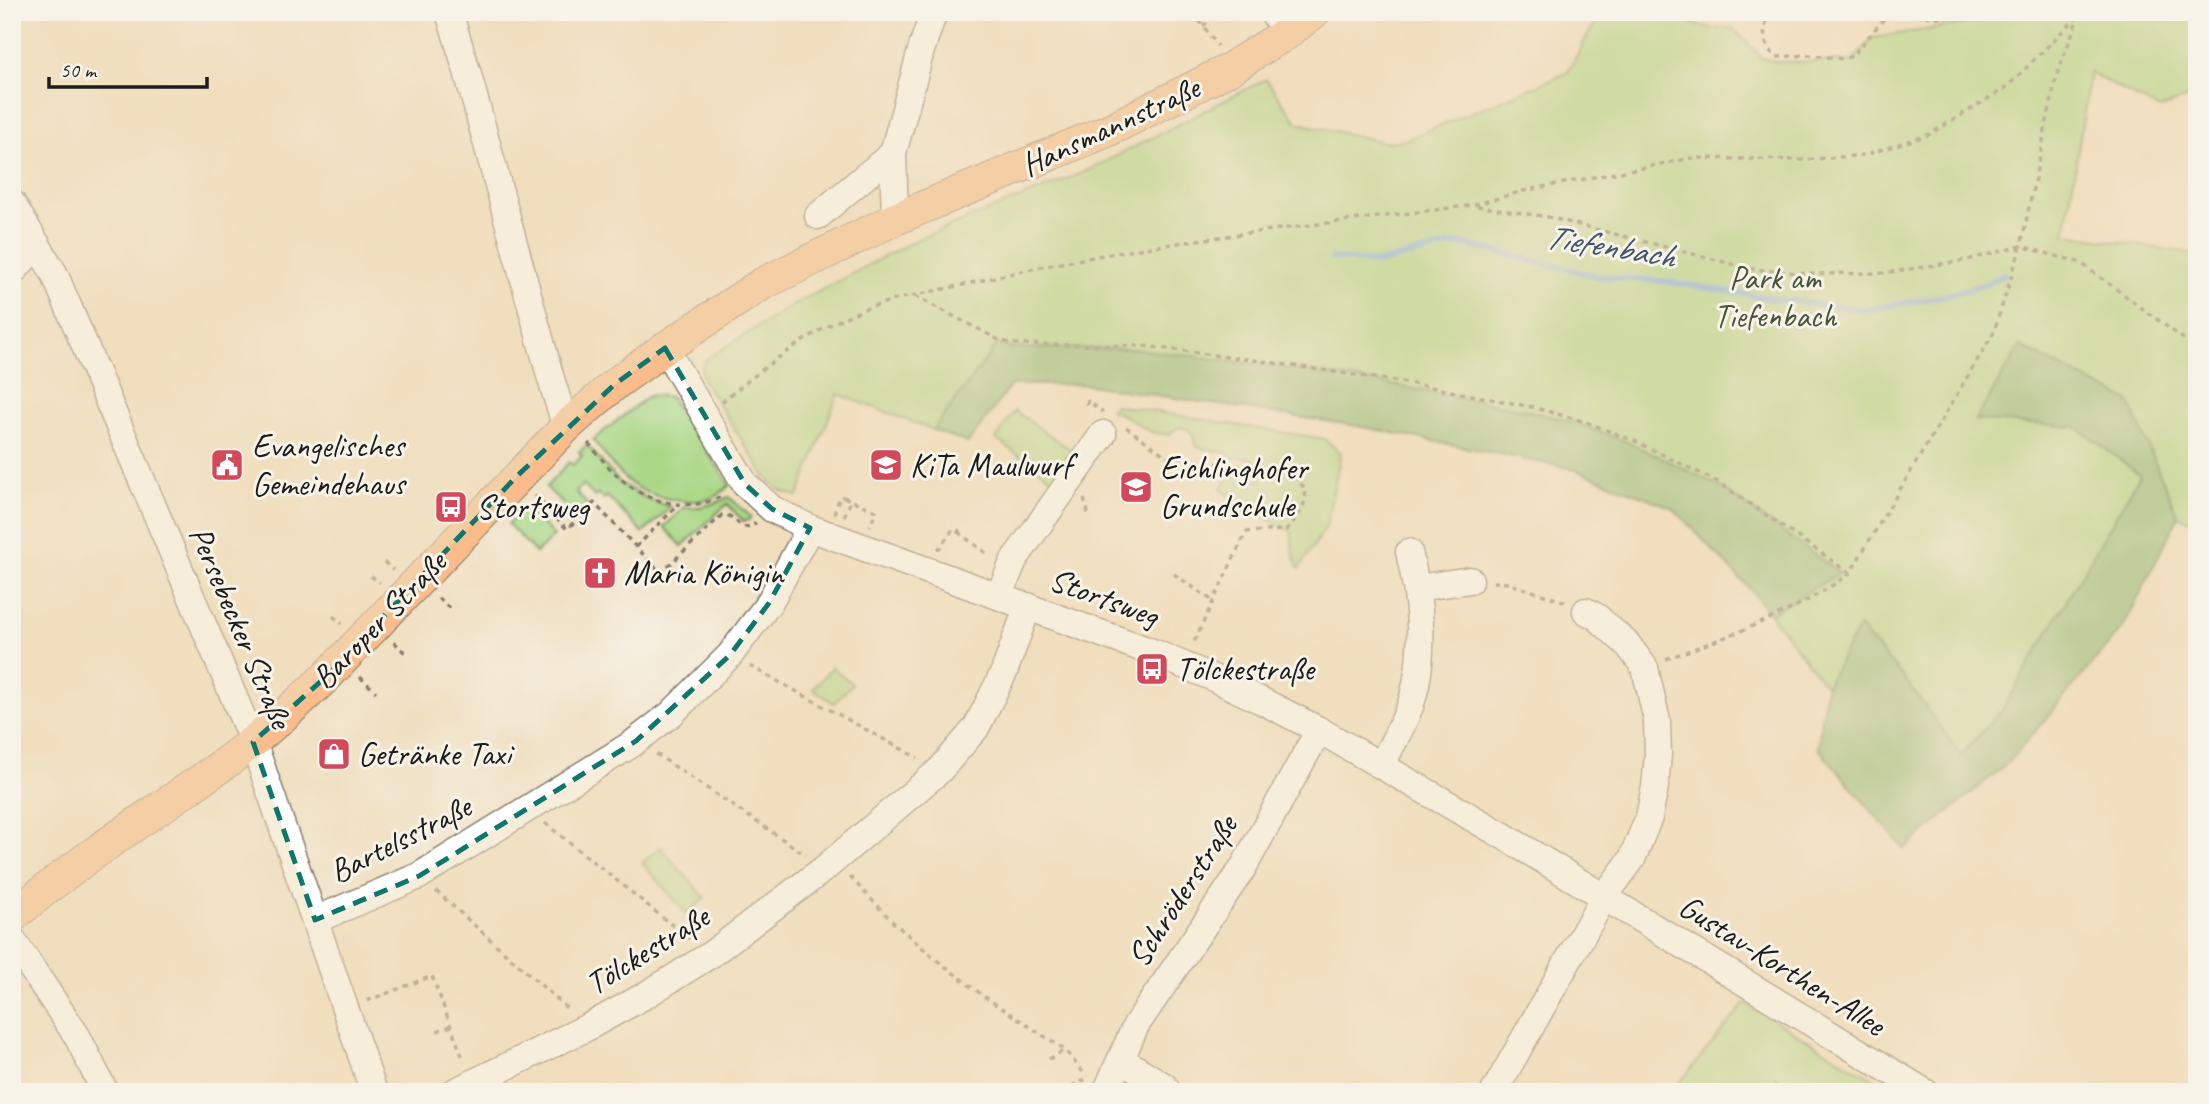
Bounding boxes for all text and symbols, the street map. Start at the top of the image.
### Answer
scale bar [49,46,206,90]
text: 50 m [60,57,98,83]
street label: Hansmannstraße [1014,65,1208,186]
water label: Tiefenbach [1542,214,1681,279]
park label: Park am Tiefenbach [1714,257,1838,337]
place label: Evangelisches Gemeindehaus [252,425,407,505]
place label: KiTa Maulwurf [910,444,1078,486]
public building icon: Evangelisches Gemeindehaus [208,446,246,484]
school or university icon: KiTa Maulwurf [867,446,905,484]
place label: Eichlinghofer Grundschule [1160,447,1310,527]
school or university icon: Eichlinghofer Grundschule [1117,468,1155,506]
place label: Stortsweg [476,486,591,528]
bus stop icon: Stortsweg [432,488,470,526]
street label: Persebecker Straße [180,520,303,736]
street label: Baroper Straße [303,540,457,698]
place label: Maria Königin [624,552,786,594]
church icon: Maria Königin [581,554,619,592]
street label: Stortsweg [1044,558,1166,637]
place label: Tölckestraße [1176,648,1316,690]
bus stop icon: Tölckestraße [1133,650,1171,688]
place label: Getränke Taxi [358,733,515,775]
shop icon: Getränke Taxi [315,735,353,773]
street label: Bartelsstraße [322,784,480,893]
street label: Schröderstraße [1117,805,1248,975]
street label: Gustav-Korthen-Allee [1671,885,1895,1046]
street label: Tölckestraße [577,894,719,1004]

